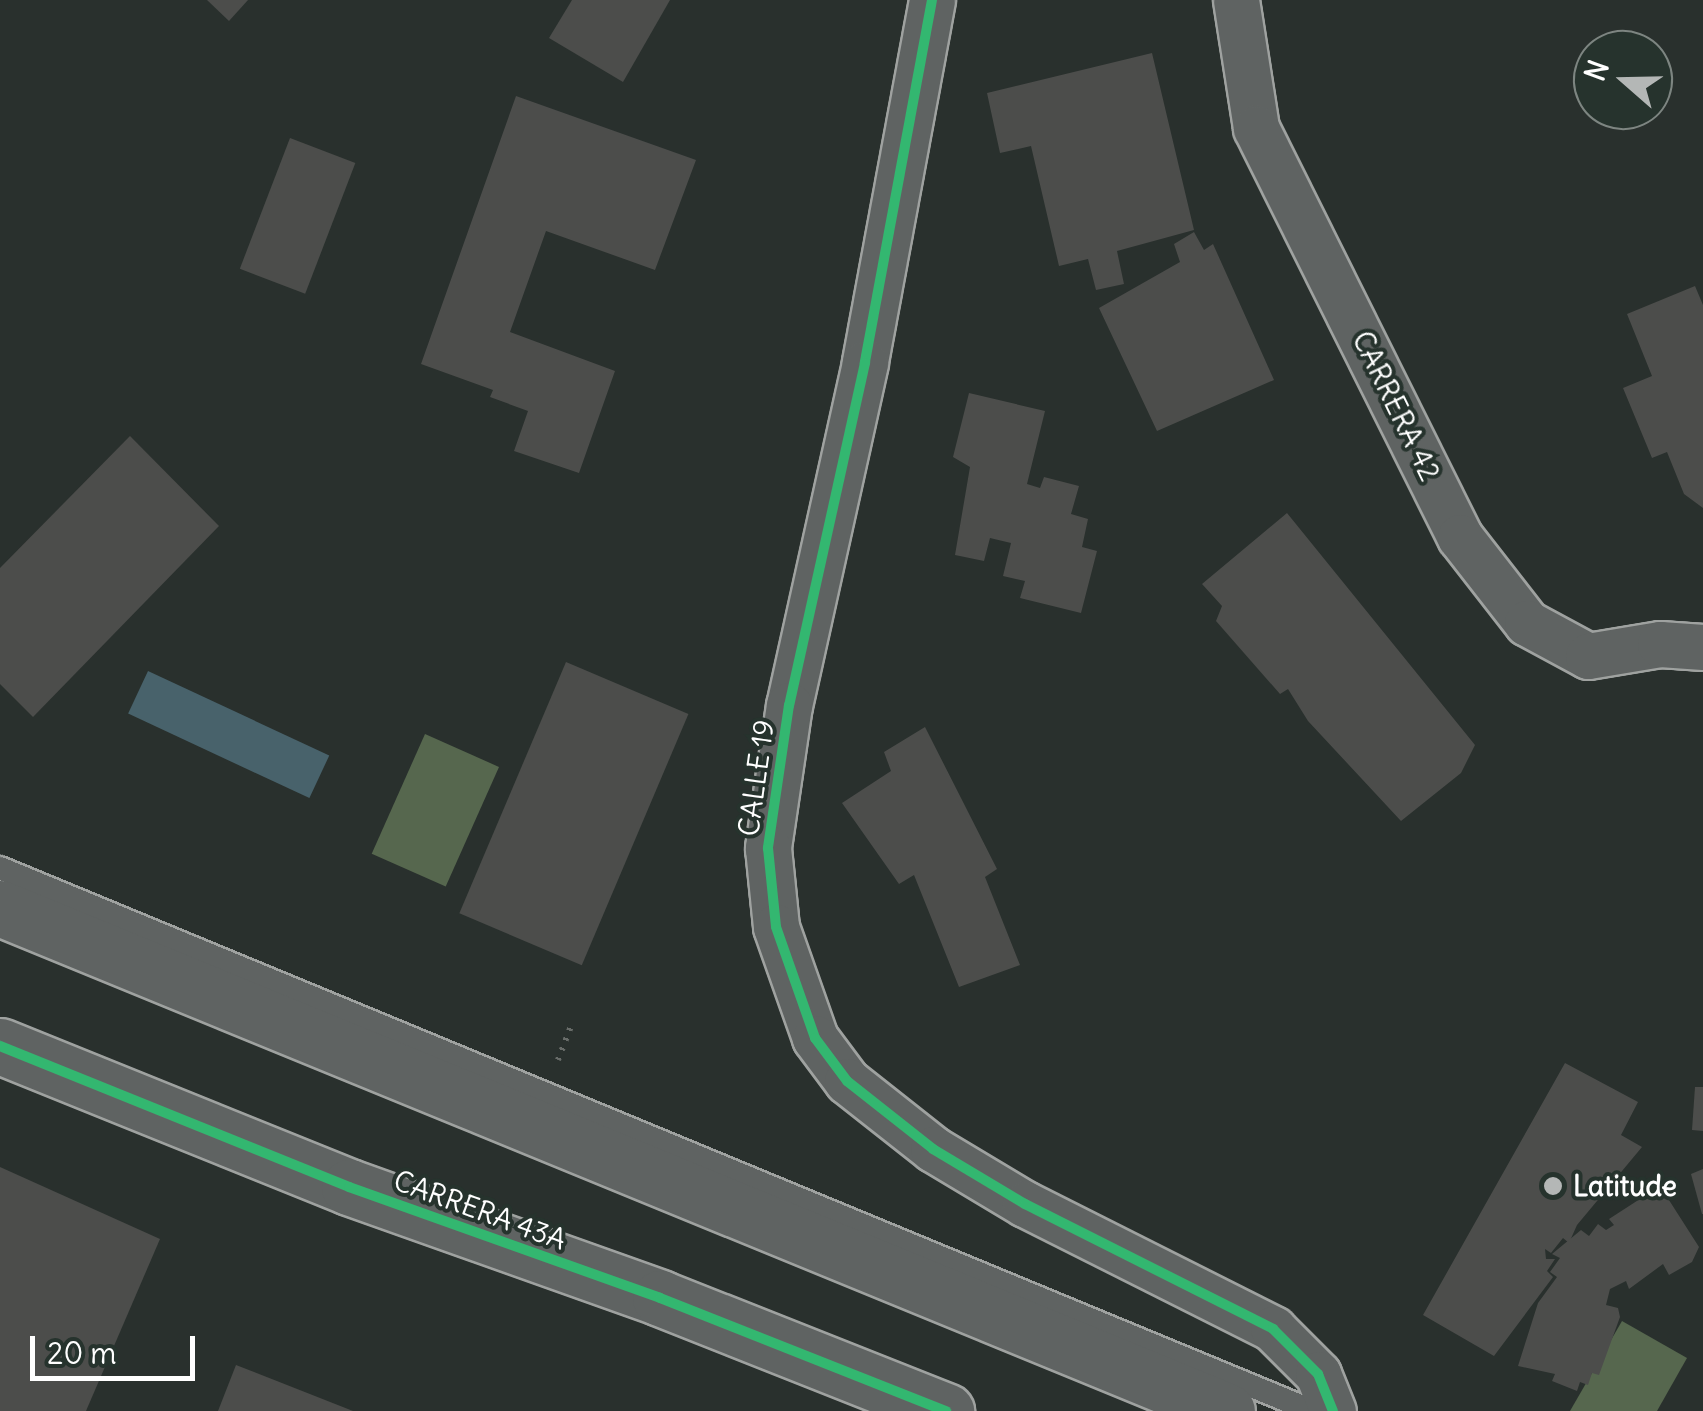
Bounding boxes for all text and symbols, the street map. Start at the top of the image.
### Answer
north arrow [1573,30,1673,130]
text: N [1576,55,1617,86]
street label: CARRERA 42 [1345,326,1447,486]
street label: CALLE 19 [731,718,781,838]
street label: CARRERA 43A [389,1163,571,1257]
place label: Latitude [1573,1169,1677,1203]
marker: Latitude [1542,1175,1564,1197]
scale bar [35,1316,200,1378]
text: 20 m [47,1334,117,1372]

